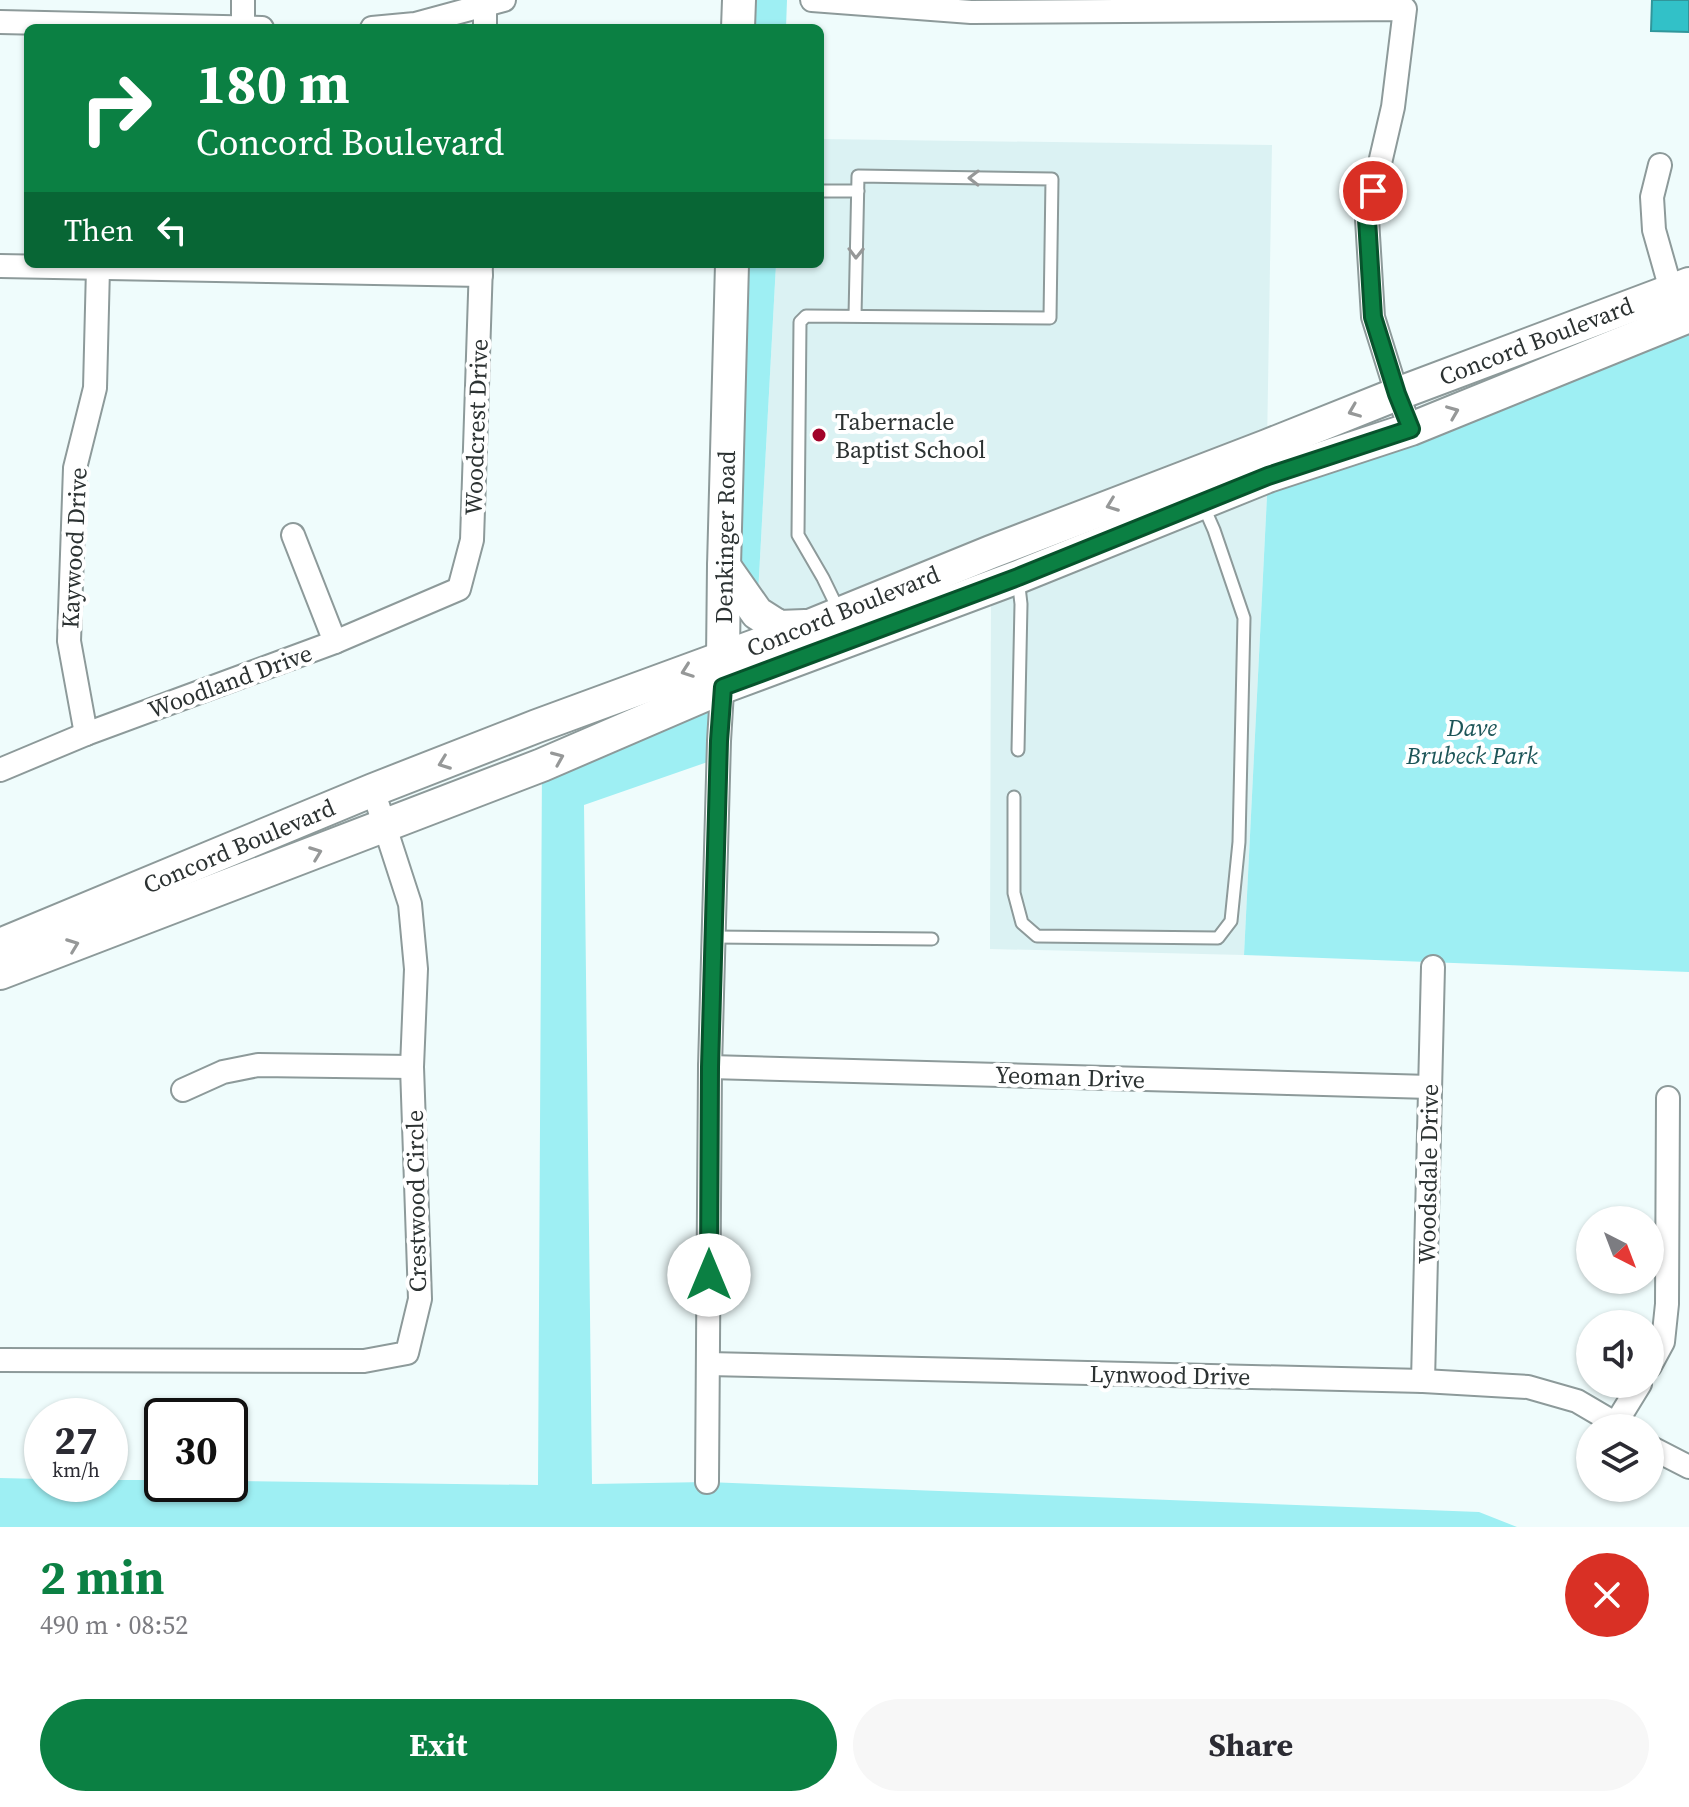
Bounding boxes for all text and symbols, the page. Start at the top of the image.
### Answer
text: 180 m [196,45,350,122]
icon: right [64,56,168,160]
text: Concord Boulevard [196,118,504,167]
pin [1339,157,1407,225]
one-way arrow [967,169,980,187]
icon: arrive [1351,169,1395,213]
icon: left [150,208,194,252]
text: Then [64,210,134,251]
one-way arrow [848,247,865,260]
street label: Concord Boulevard [1434,289,1638,393]
street label: Woodcrest Drive [456,338,496,516]
one-way arrow [1348,401,1362,418]
place label: Tabernacle Baptist School [835,405,986,466]
one-way arrow [1445,405,1459,421]
marker: Tabernacle Baptist School [810,426,828,444]
street label: Denkinger Road [707,450,743,624]
street label: Kaywood Drive [53,466,95,630]
one-way arrow [1106,495,1120,512]
street label: Concord Boulevard [742,557,945,665]
street label: Woodland Drive [144,636,316,726]
one-way arrow [681,661,695,678]
park label: Dave Brubeck Park [1405,711,1538,772]
one-way arrow [550,752,564,768]
one-way arrow [438,753,452,770]
street label: Concord Boulevard [138,791,340,901]
one-way arrow [308,846,322,863]
one-way arrow [65,938,79,955]
street label: Yeoman Drive [994,1058,1146,1096]
street label: Woodsdale Drive [1410,1084,1446,1264]
street label: Crestwood Circle [398,1110,434,1292]
north arrow [1576,1206,1664,1294]
map controls [1576,1206,1664,1502]
position arrow [667,1233,751,1317]
button: sound [1576,1310,1664,1398]
street label: Lynwood Drive [1089,1357,1251,1393]
speed limit sign: 30 [144,1398,248,1502]
text: 27 [54,1413,98,1467]
button: layers [1576,1414,1664,1502]
text: km/h [52,1456,100,1484]
text: 2 min [40,1544,165,1610]
button: close [1565,1553,1649,1637]
text: 490 m · 08:52 [40,1607,188,1643]
button: Exit [40,1699,837,1791]
button: Share [853,1699,1649,1791]

